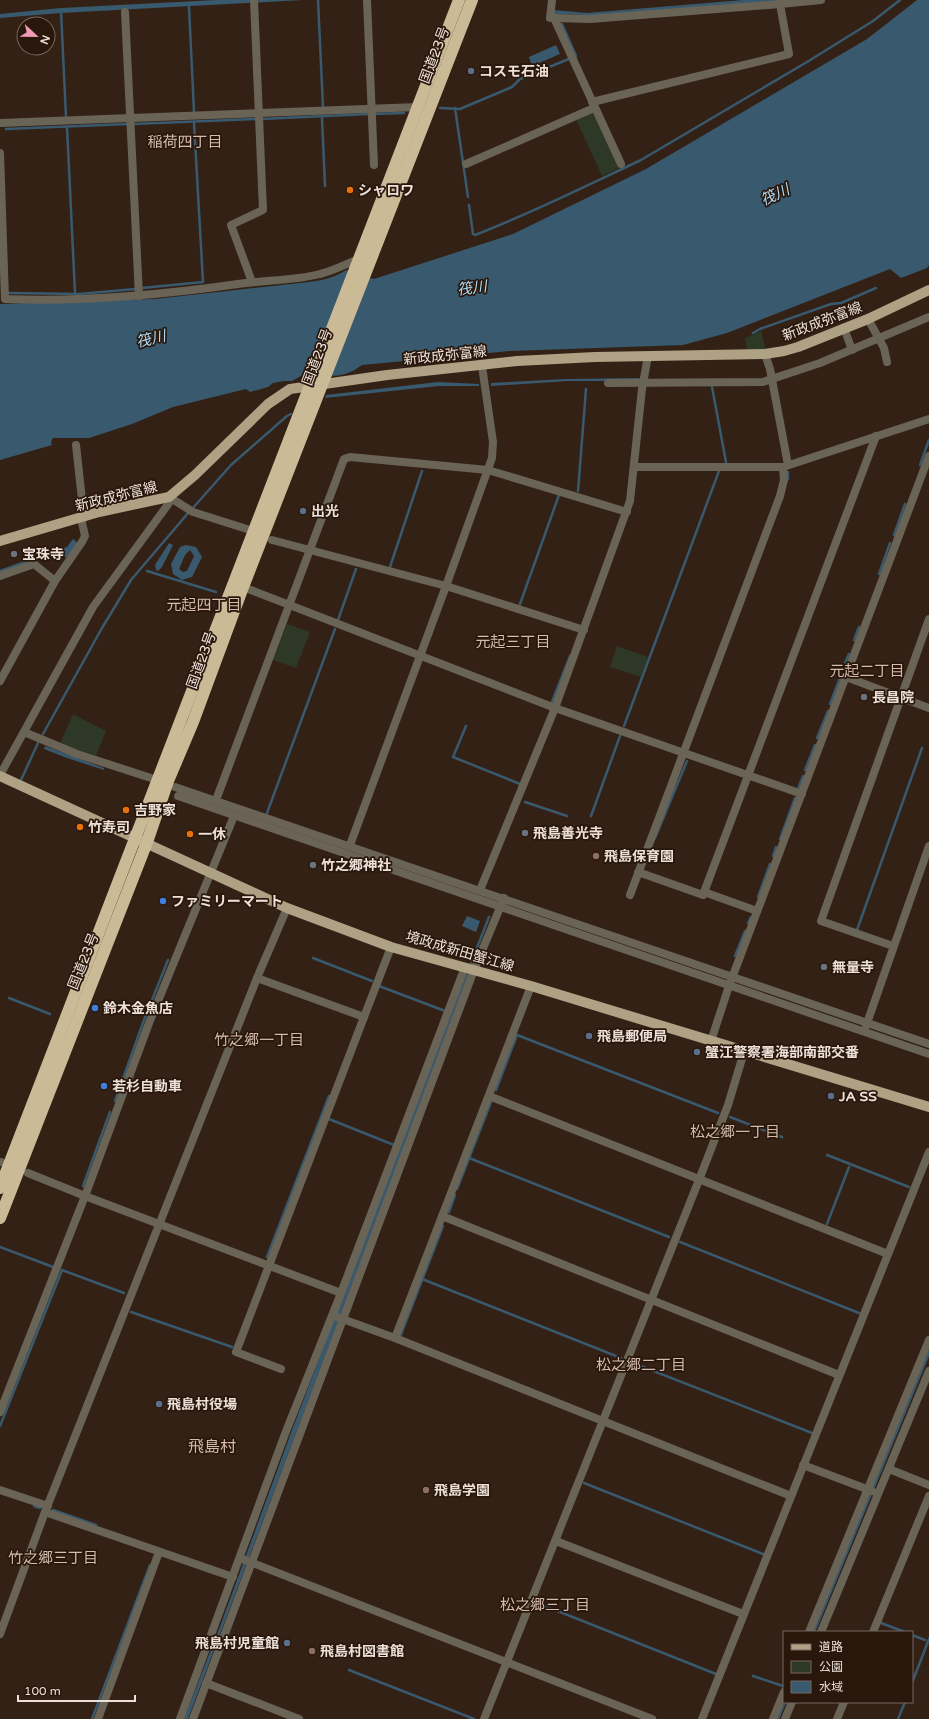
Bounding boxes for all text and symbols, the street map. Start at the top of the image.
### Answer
north arrow [16,16,56,56]
street label: 国道23号 [416,24,453,86]
text: N [37,33,52,46]
place label: コスモ石油 [479,63,549,80]
marker: コスモ石油 [466,66,476,76]
district label: 稲荷四丁目 [147,133,223,151]
water label: 筏川 [758,180,794,209]
place label: シャロワ [358,182,414,199]
marker: シャロワ [345,185,355,195]
water label: 筏川 [456,277,490,299]
street label: 新政成弥富線 [780,298,864,344]
water label: 筏川 [134,326,170,351]
street label: 国道23号 [299,326,336,388]
street label: 新政成弥富線 [402,343,488,368]
street label: 新政成弥富線 [73,478,159,515]
place label: 出光 [311,503,339,520]
marker: 出光 [298,506,308,516]
place label: 宝珠寺 [22,546,64,563]
marker: 宝珠寺 [9,549,19,559]
district label: 元起四丁目 [166,596,242,614]
street label: 国道23号 [183,629,220,691]
district label: 元起三丁目 [475,633,551,651]
district label: 元起二丁目 [829,662,905,680]
place label: 長昌院 [872,689,914,706]
marker: 長昌院 [859,692,869,702]
place label: 吉野家 [134,802,176,819]
marker: 吉野家 [121,805,131,815]
place label: 竹寿司 [88,819,130,836]
marker: 竹寿司 [75,822,85,832]
place label: 飛島善光寺 [533,825,603,842]
place label: 一休 [198,826,226,843]
marker: 飛島善光寺 [520,828,530,838]
marker: 一休 [185,829,195,839]
place label: 飛島保育園 [604,848,674,865]
marker: 飛島保育園 [591,851,601,861]
place label: 竹之郷神社 [321,857,391,874]
marker: 竹之郷神社 [308,860,318,870]
place label: ファミリーマート [171,893,283,910]
marker: ファミリーマート [158,896,168,906]
street label: 境政成新田蟹江線 [404,928,516,975]
street label: 国道23号 [64,930,103,992]
place label: 無量寺 [832,959,874,976]
marker: 無量寺 [819,962,829,972]
place label: 鈴木金魚店 [103,1000,173,1017]
marker: 鈴木金魚店 [90,1003,100,1013]
place label: 飛島郵便局 [597,1028,667,1045]
district label: 竹之郷一丁目 [214,1031,304,1049]
marker: 飛島郵便局 [584,1031,594,1041]
place label: 蟹江警察署海部南部交番 [705,1044,859,1061]
marker: 蟹江警察署海部南部交番 [692,1047,702,1057]
place label: 若杉自動車 [112,1078,182,1095]
marker: 若杉自動車 [99,1081,109,1091]
place label: JA SS [838,1088,877,1105]
marker: JA SS [826,1091,836,1101]
district label: 松之郷一丁目 [690,1123,780,1141]
district label: 松之郷二丁目 [596,1356,686,1374]
place label: 飛島村役場 [167,1396,237,1413]
marker: 飛島村役場 [154,1399,164,1409]
district label: 飛島村 [188,1437,236,1457]
place label: 飛島学園 [434,1482,490,1499]
marker: 飛島学園 [421,1485,431,1495]
district label: 竹之郷三丁目 [8,1549,98,1567]
district label: 松之郷三丁目 [500,1596,590,1614]
legend [783,1631,913,1703]
place label: 飛島村児童館 [195,1635,279,1652]
marker: 飛島村児童館 [282,1638,292,1648]
text: 道路 [819,1640,843,1654]
place label: 飛島村図書館 [320,1643,404,1660]
marker: 飛島村図書館 [307,1646,317,1656]
text: 公園 [819,1660,843,1674]
scale bar [18,1677,135,1703]
text: 水域 [819,1680,843,1694]
text: 100 m [24,1684,61,1698]

